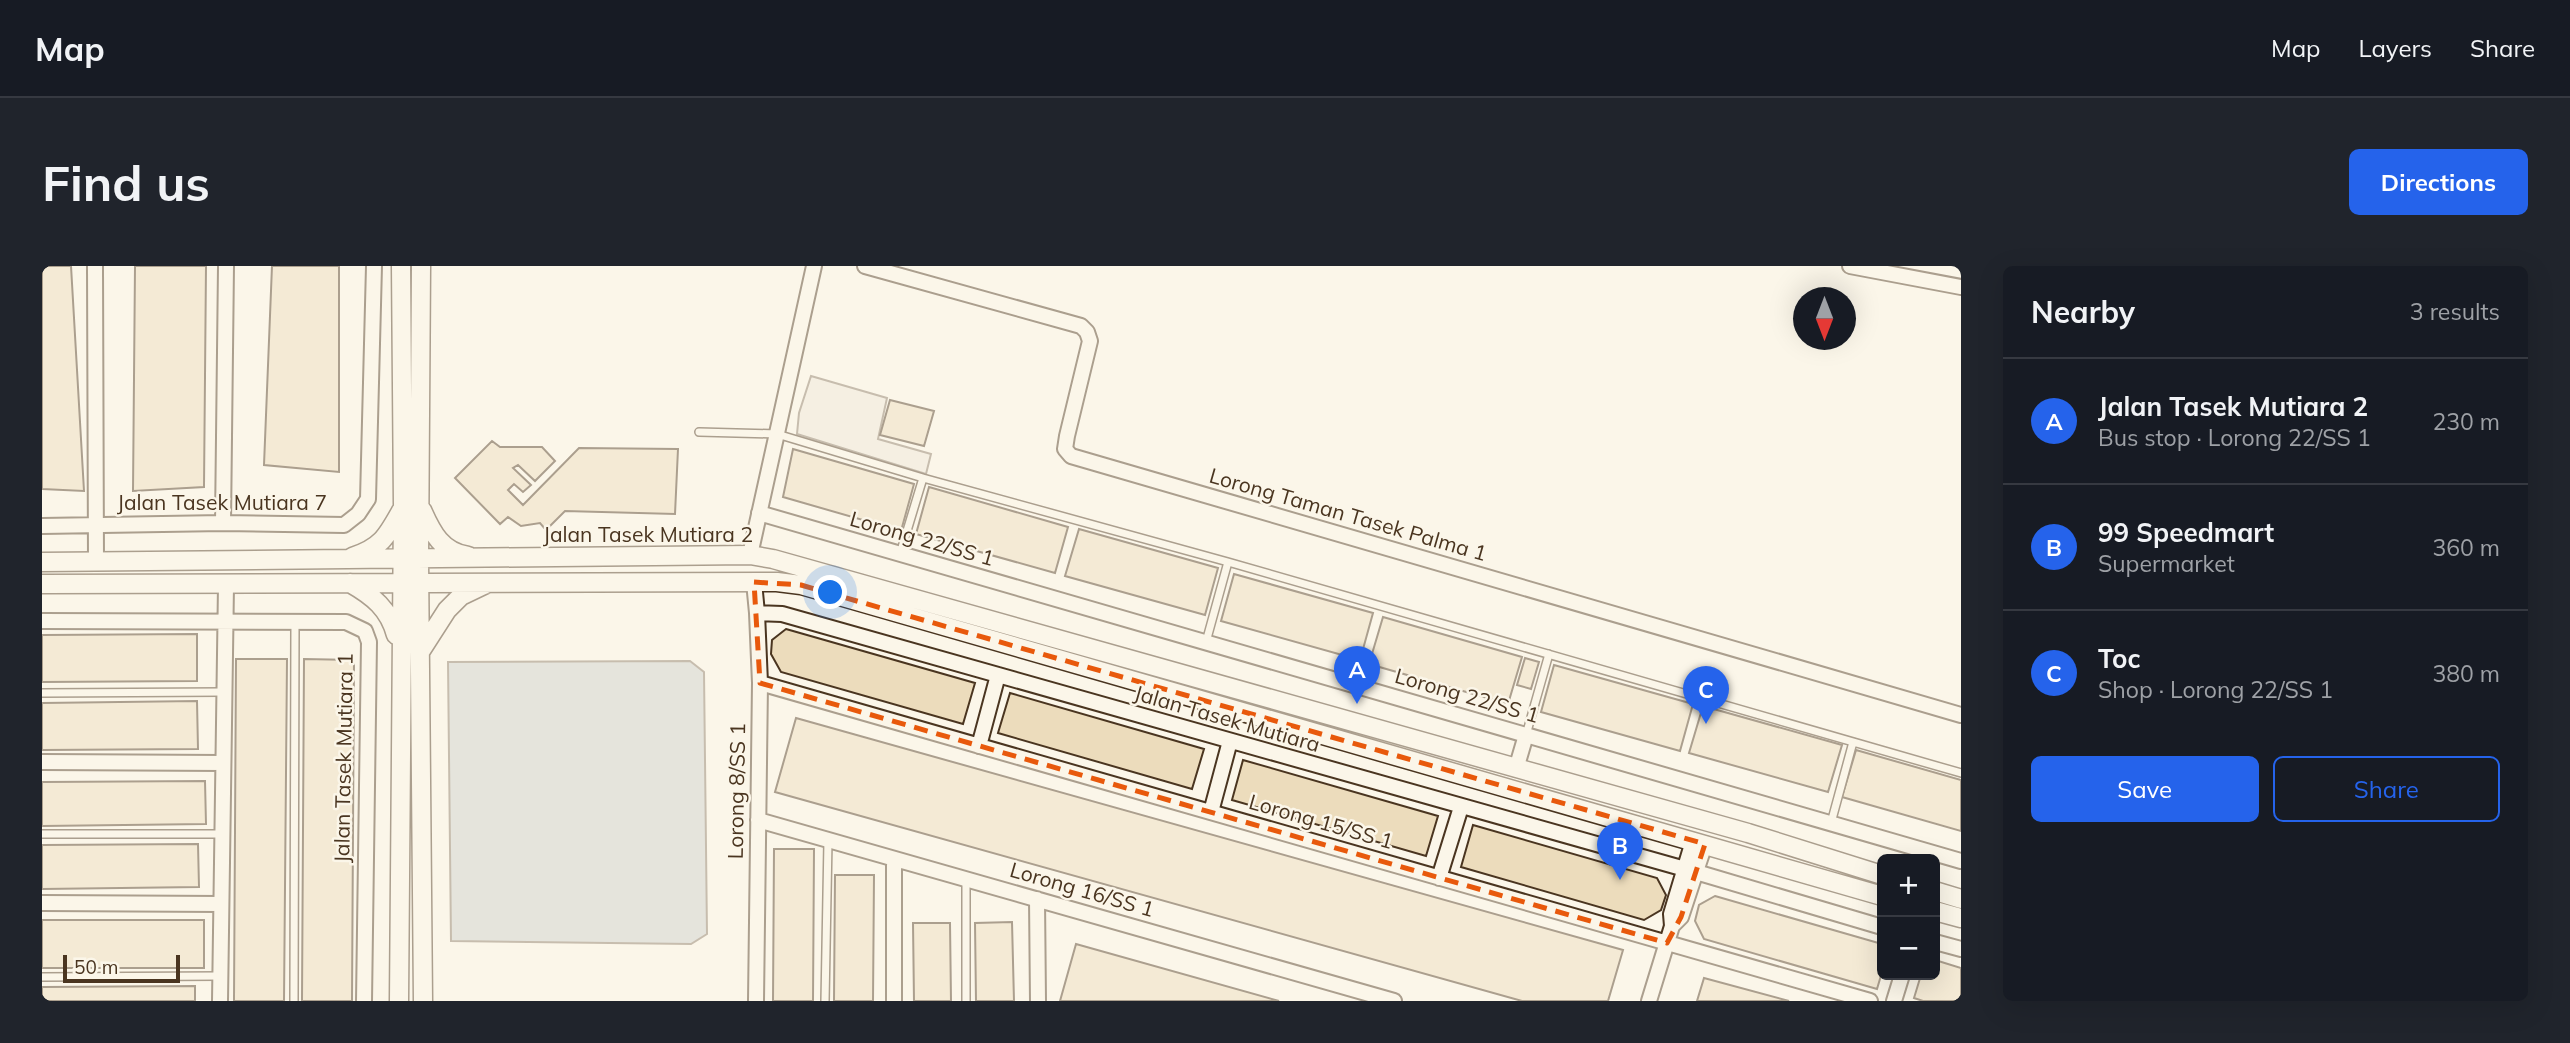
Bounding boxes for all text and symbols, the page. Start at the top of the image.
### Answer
text: Map [35,28,105,69]
text: Map [2271,33,2320,63]
text: Layers [2358,33,2432,63]
text: Share [2470,33,2535,63]
button: Directions [2349,149,2528,215]
text: Find us [42,152,210,213]
north arrow [1793,287,1856,350]
text: Nearby [2031,293,2135,331]
text: 3 results [2410,297,2500,326]
text: Jalan Tasek Mutiara 2 [2098,390,2368,423]
text: A [2045,407,2063,436]
text: 230 m [2432,407,2500,436]
text: Bus stop · Lorong 22/SS 1 [2098,423,2371,452]
street label: Lorong Taman Tasek Palma 1 [1207,462,1490,566]
street label: Jalan Tasek Mutiara 7 [117,489,327,515]
street label: Lorong 22/SS 1 [847,505,997,571]
text: 99 Speedmart [2098,516,2274,549]
street label: Jalan Tasek Mutiara 2 [543,521,753,547]
text: B [2046,533,2062,562]
text: 360 m [2432,533,2500,562]
text: Supermarket [2098,549,2235,578]
your location [813,575,847,609]
text: Toc [2098,642,2141,675]
pin: A [1334,646,1380,704]
street label: Jalan Tasek Mutiara 1 [328,653,358,863]
text: C [2046,659,2062,688]
text: 380 m [2432,659,2500,688]
street label: Lorong 22/SS 1 [1392,662,1542,728]
pin: C [1683,666,1729,724]
text: Shop · Lorong 22/SS 1 [2098,675,2333,704]
street label: Jalan Tasek Mutiara [1131,679,1323,757]
street label: Lorong 8/SS 1 [722,723,750,859]
button: Save [2031,756,2259,822]
button: Share [2273,756,2500,822]
street label: Lorong 15/SS 1 [1246,788,1396,854]
pin: B [1597,822,1643,880]
map controls [1877,854,1940,980]
button: + [1877,854,1940,917]
street label: Lorong 16/SS 1 [1007,856,1157,922]
button: − [1877,917,1940,980]
scale bar [63,952,180,984]
text: 50 m [74,955,118,979]

